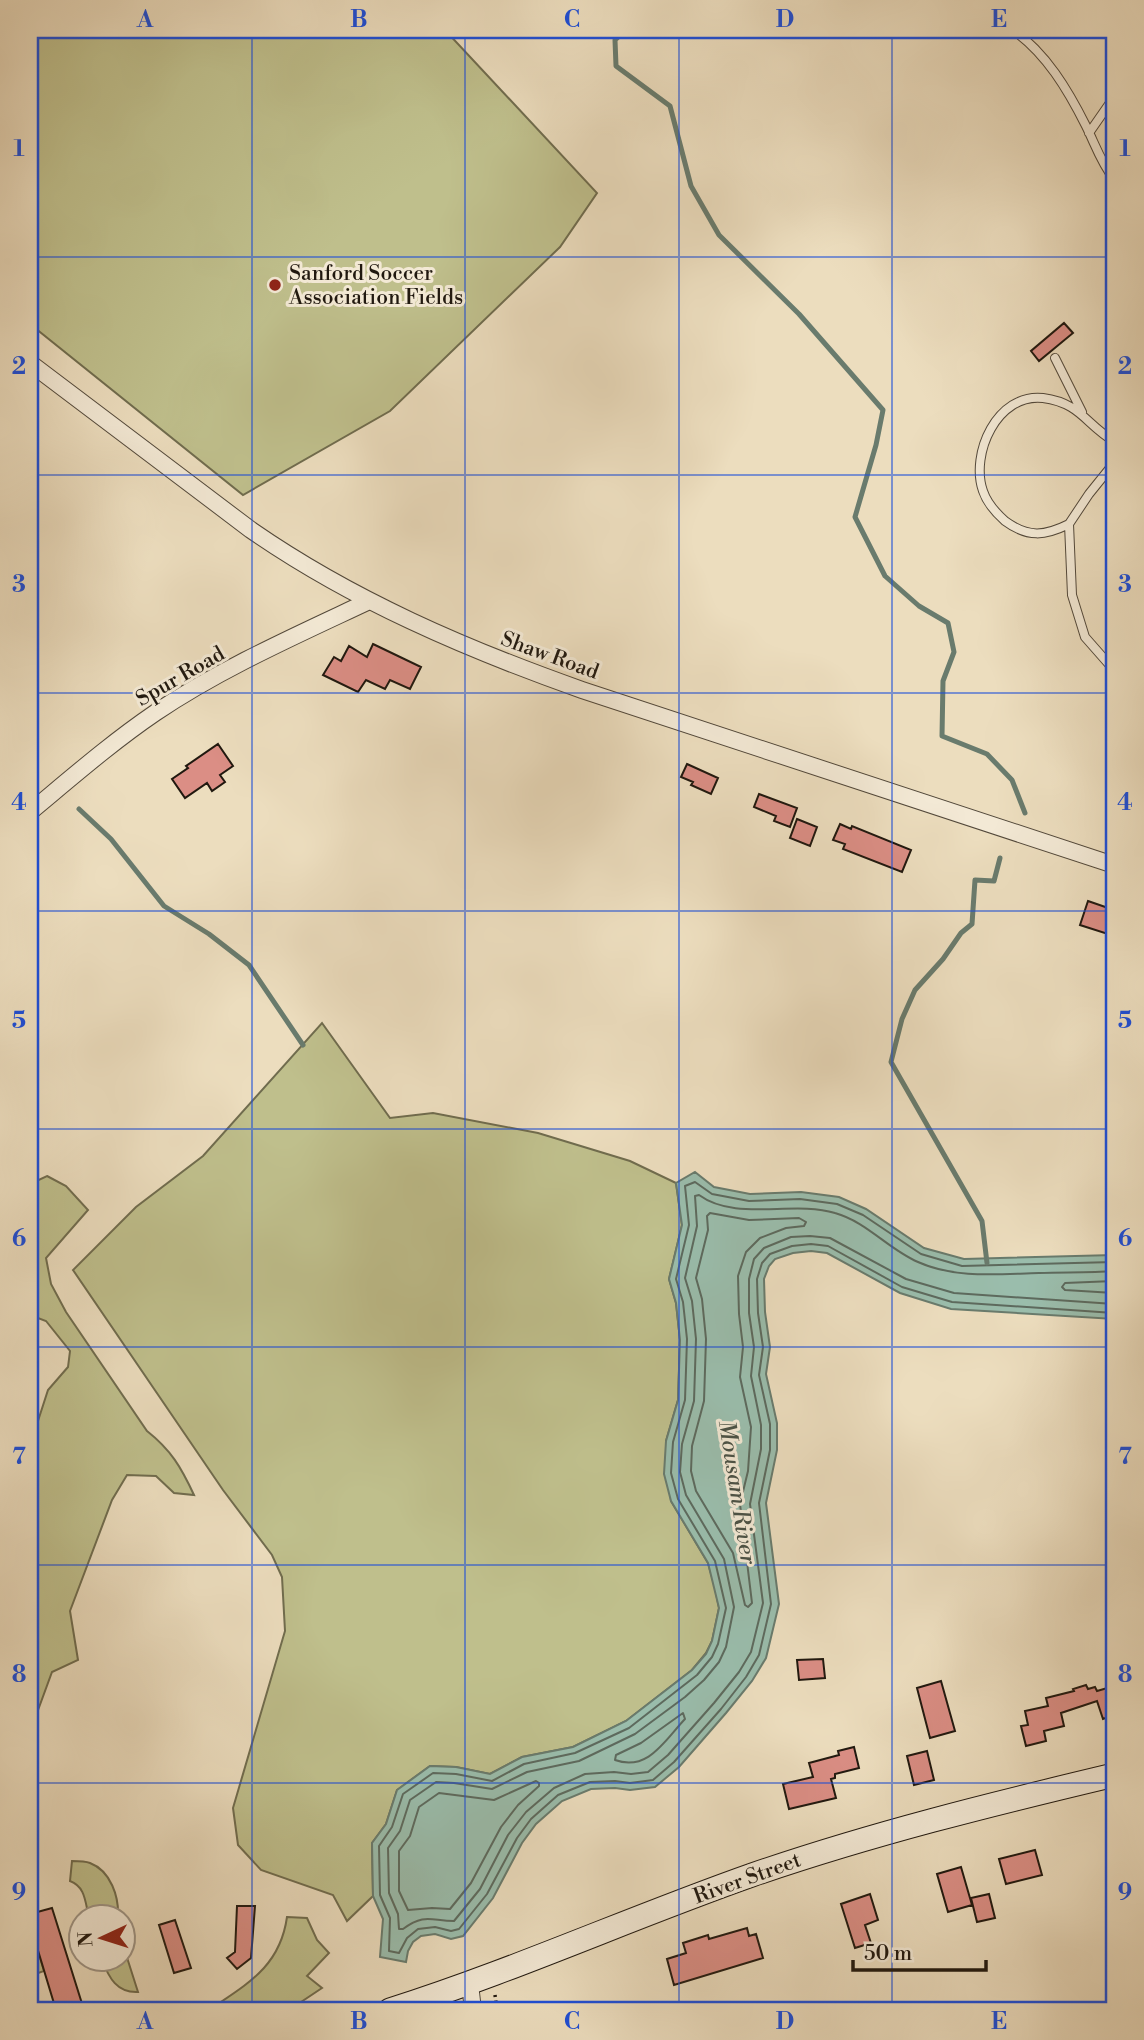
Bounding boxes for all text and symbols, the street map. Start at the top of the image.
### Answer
text: A [136,6,154,34]
text: B [350,6,368,34]
text: C [564,6,580,34]
text: D [776,6,794,34]
text: E [991,6,1007,34]
text: 1 [13,135,25,163]
text: 1 [1119,135,1131,163]
place label: Sanford Soccer Association Fields [288,261,463,311]
marker: Sanford Soccer Association Fields [267,277,283,293]
text: 2 [12,353,26,381]
text: 2 [1118,353,1132,381]
text: 3 [12,571,26,599]
text: 3 [1118,571,1132,599]
street label: Shaw Road [497,626,602,686]
street label: Spur Road [131,641,230,713]
text: 4 [11,789,27,817]
text: 4 [1117,789,1133,817]
text: 5 [12,1007,26,1035]
text: 5 [1118,1007,1132,1035]
text: 6 [12,1225,26,1253]
text: 6 [1118,1225,1132,1253]
water label: Mousam River [712,1418,762,1567]
text: 7 [12,1443,26,1471]
text: 7 [1118,1443,1132,1471]
text: 8 [12,1661,26,1689]
text: 8 [1118,1661,1132,1689]
street label: River Street [690,1847,805,1910]
text: 9 [12,1879,26,1907]
text: 9 [1118,1879,1132,1907]
north arrow [66,1904,136,1974]
scale bar [853,1928,986,1972]
text: N [74,1931,99,1947]
text: 50 m [864,1941,912,1967]
text: A [136,2008,154,2036]
text: B [350,2008,368,2036]
text: C [564,2008,580,2036]
text: D [776,2008,794,2036]
text: E [991,2008,1007,2036]

